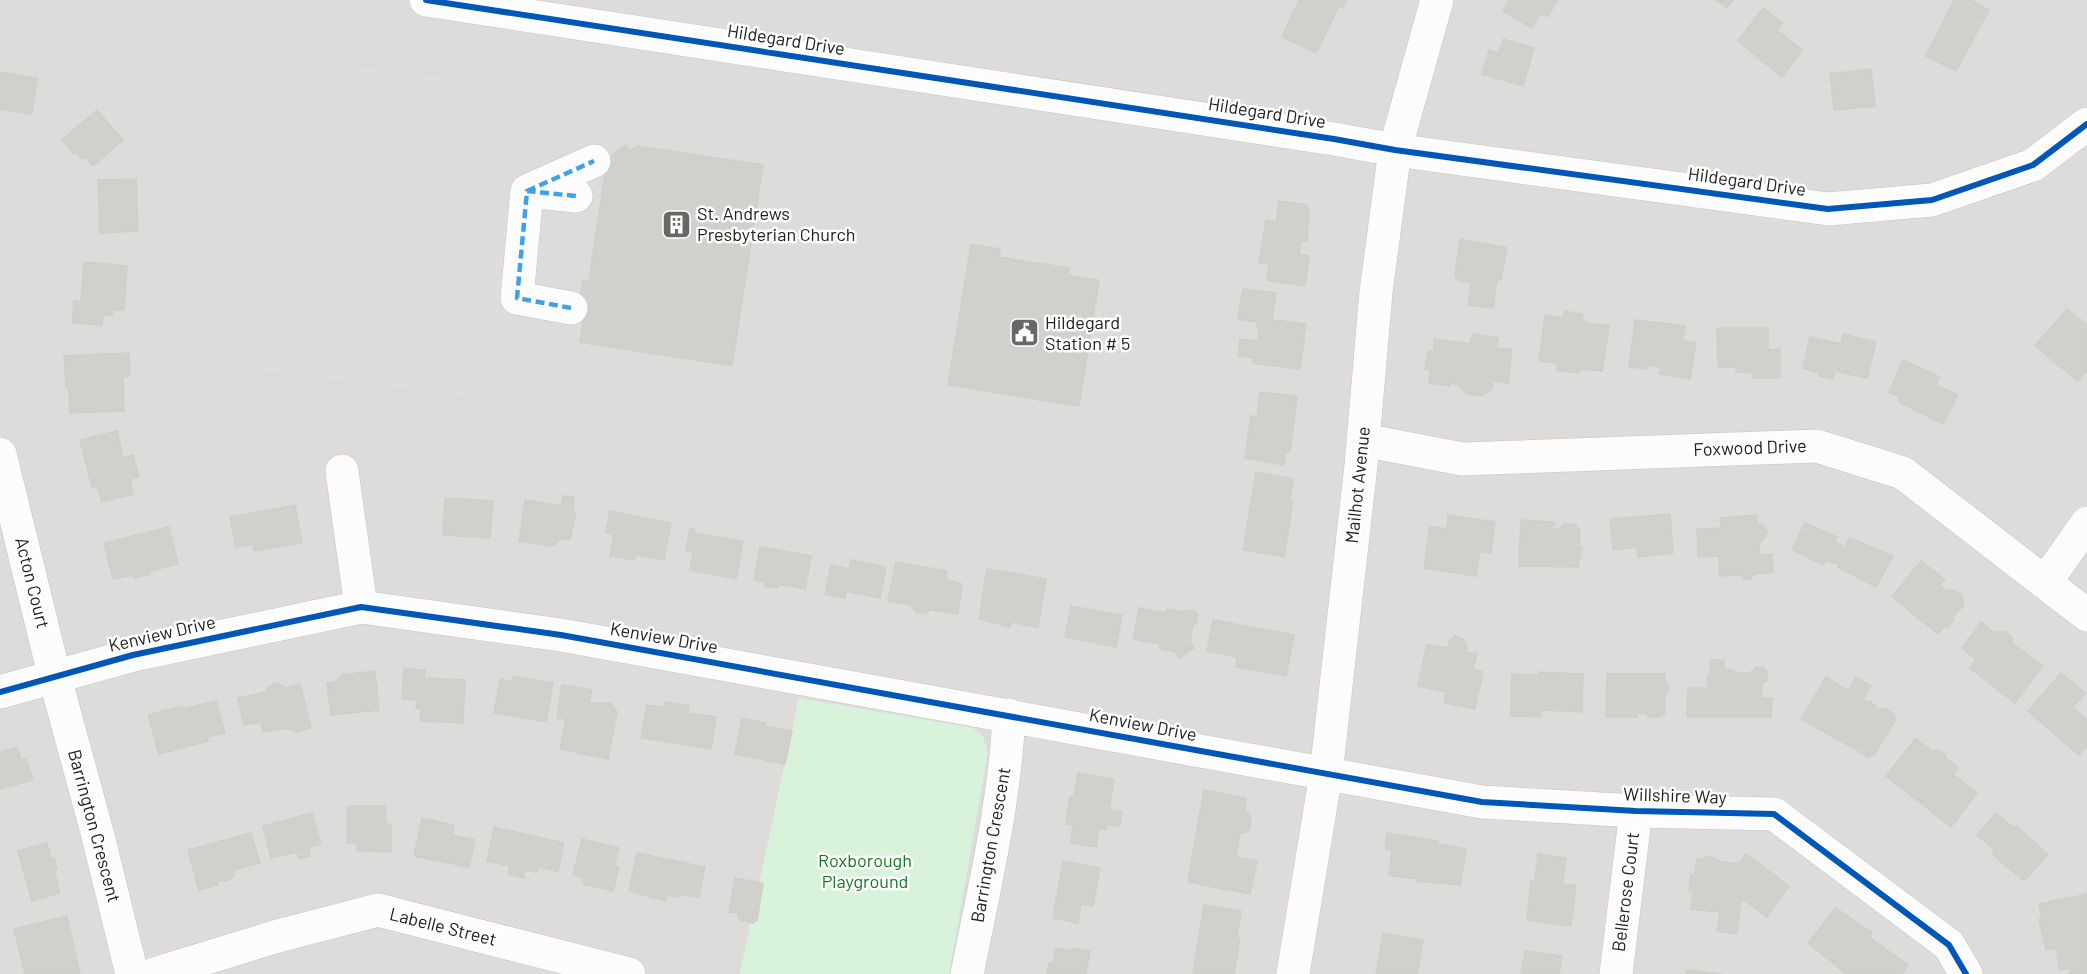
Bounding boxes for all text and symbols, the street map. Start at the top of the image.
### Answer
street label: Hildegard Drive [726,19,847,59]
street label: Hildegard Drive [1207,92,1328,132]
street label: Hildegard Drive [1687,162,1807,200]
place label: St. Andrews Presbyterian Church [697,202,856,245]
building icon: St. Andrews Presbyterian Church [660,208,692,240]
place label: Hildegard Station # 5 [1045,311,1130,354]
public building icon: Hildegard Station # 5 [1008,317,1040,349]
street label: Mailhot Avenue [1340,425,1374,544]
street label: Foxwood Drive [1693,434,1807,460]
street label: Acton Court [11,535,55,631]
street label: Kenview Drive [106,610,217,656]
street label: Kenview Drive [609,617,720,657]
street label: Kenview Drive [1088,703,1199,745]
street label: Barrington Crescent [64,747,126,905]
street label: Barrington Crescent [966,765,1015,924]
street label: Willshire Way [1623,782,1727,808]
street label: Bellerose Court [1607,831,1643,953]
park label: Roxborough Playground [818,849,912,892]
street label: Labelle Street [388,902,499,950]

